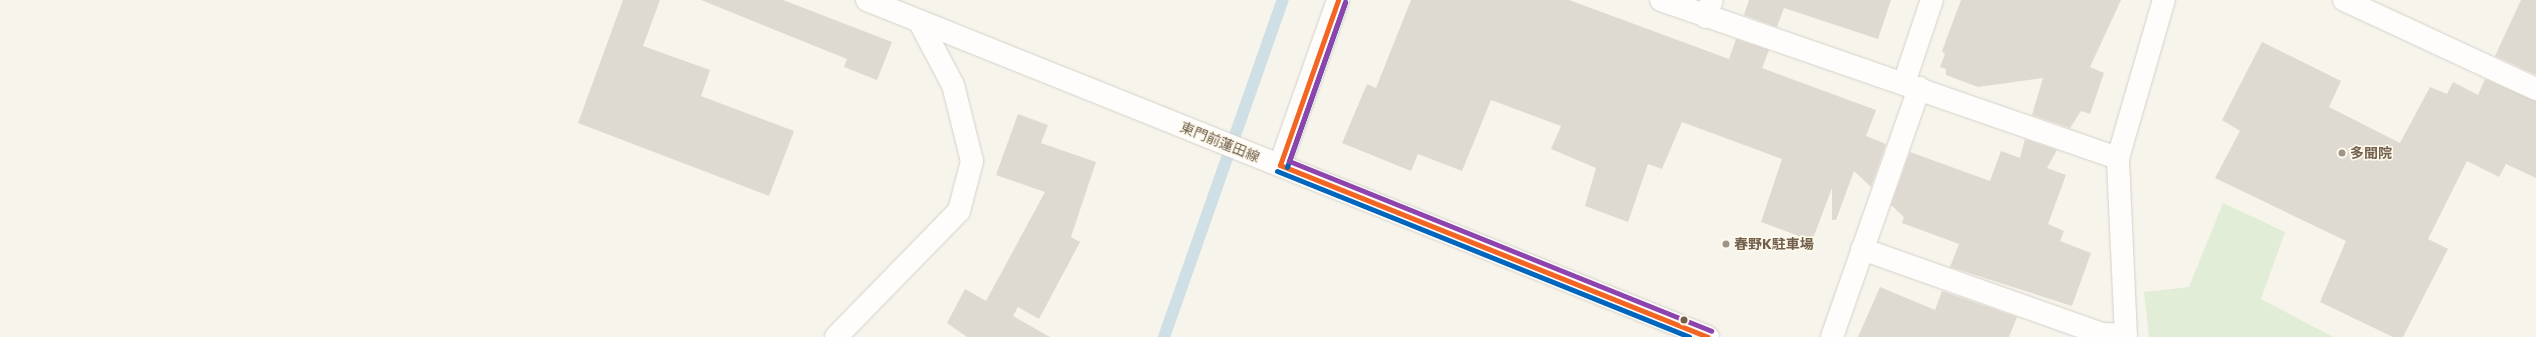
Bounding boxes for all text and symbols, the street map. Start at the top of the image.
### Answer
street label: 東門前蓮田線 [1178,118,1262,166]
place label: 多聞院 [2350,145,2392,161]
marker: 多聞院 [2337,148,2347,158]
place label: 春野K駐車場 [1734,236,1814,252]
marker: 春野K駐車場 [1721,239,1731,249]
unlabelled marker [1679,315,1689,325]

